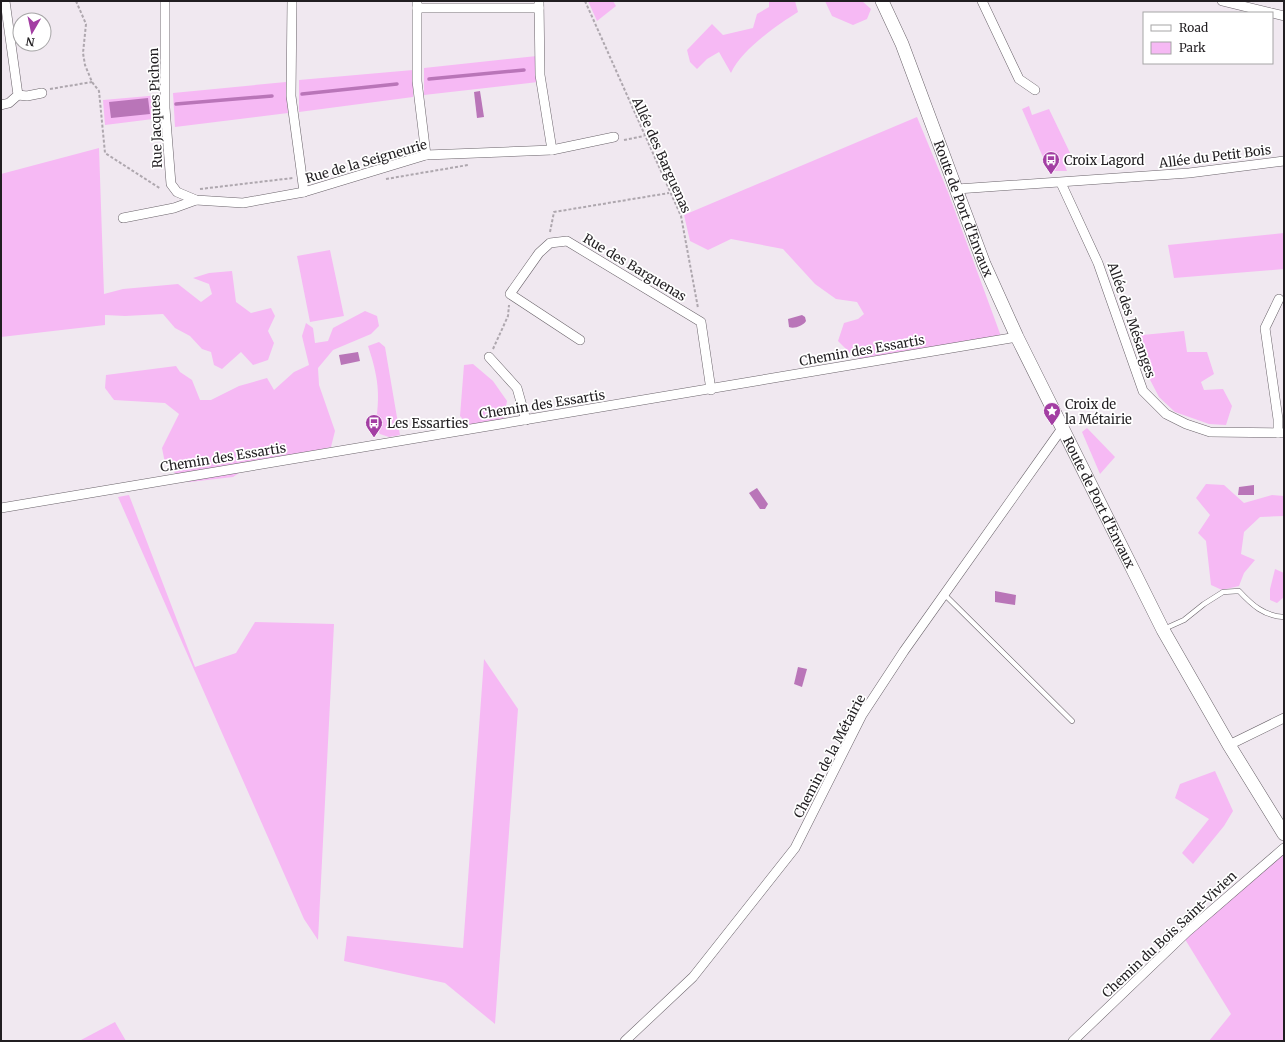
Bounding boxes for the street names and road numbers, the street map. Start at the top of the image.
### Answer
street label: Rue Jacques Pichon [145,47,166,168]
street label: Allée des Barguenas [628,94,695,216]
street label: Rue de la Seigneurie [303,136,429,187]
street label: Route de Port d'Envaux [930,138,997,280]
street label: Allée du Petit Bois [1157,141,1272,172]
street label: Rue des Barguenas [580,230,689,305]
street label: Allée des Mésanges [1103,259,1159,380]
street label: Chemin des Essartis [798,331,926,370]
street label: Chemin des Essartis [478,386,606,423]
street label: Route de Port d'Envaux [1059,434,1139,571]
street label: Chemin des Essartis [159,439,287,476]
street label: Chemin de la Métairie [790,691,869,821]
street label: Chemin du Bois Saint-Vivien [1098,867,1241,1001]

